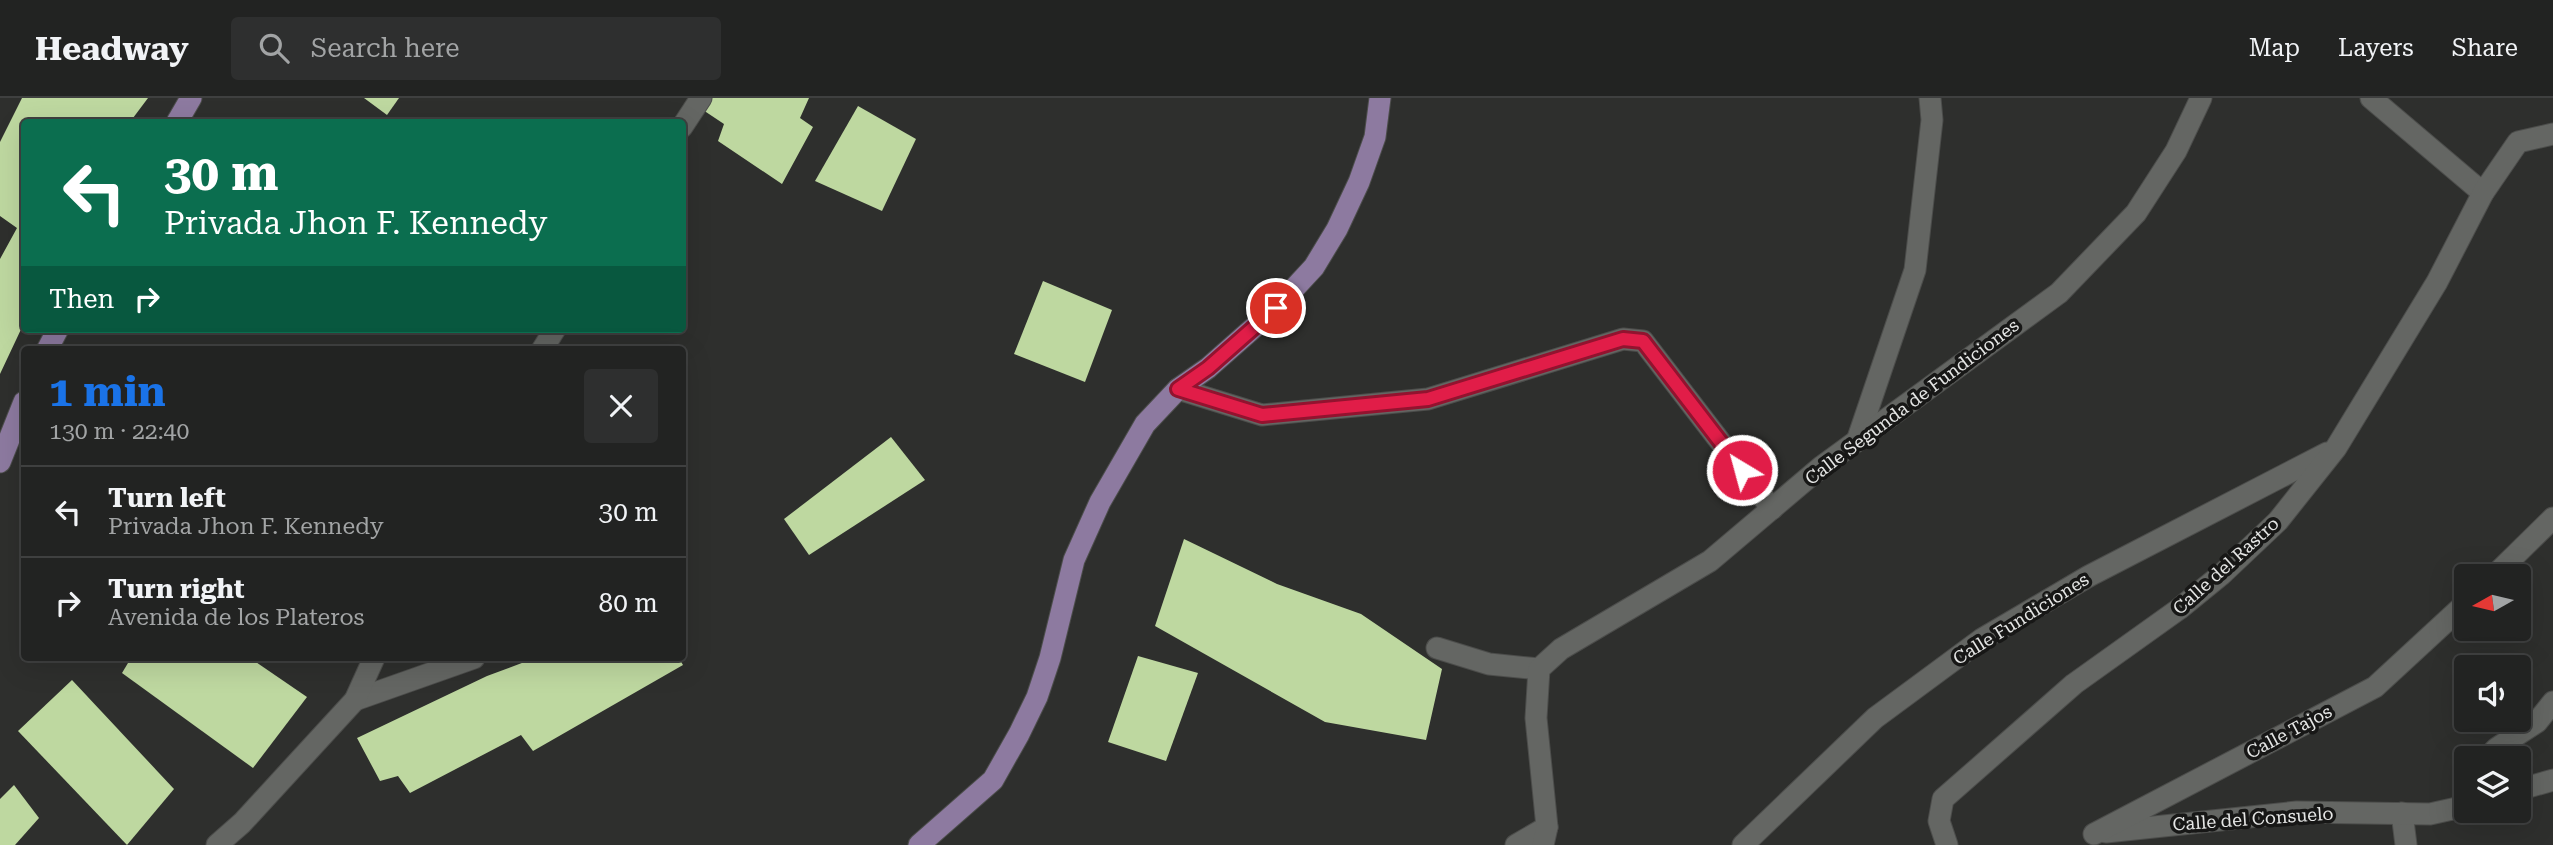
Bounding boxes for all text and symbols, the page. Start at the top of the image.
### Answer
search box [231,17,721,80]
text: Headway [35,29,189,68]
icon: search [255,29,293,67]
text: Search here [311,33,460,63]
text: Map [2249,34,2300,62]
text: Layers [2338,34,2414,62]
text: Share [2452,34,2518,62]
text: 30 m [164,145,279,202]
icon: left [49,147,140,238]
text: Privada Jhon F. Kennedy [164,204,547,242]
pin [1246,278,1306,338]
icon: right [128,280,166,318]
text: Then [49,284,114,314]
icon: arrive [1257,289,1295,327]
street label: Calle Segunda de Fundiciones [1801,314,2023,489]
text: 1 min [49,367,166,416]
button: close [584,369,658,443]
text: 130 m · 22:40 [49,418,189,445]
position arrow [1705,433,1779,507]
text: Turn left [108,483,226,513]
icon: left [49,493,87,531]
text: 30 m [599,497,658,527]
text: Privada Jhon F. Kennedy [108,513,384,540]
street label: Calle del Rastro [2168,513,2283,619]
north arrow [2454,564,2530,640]
map controls [2454,564,2531,823]
street label: Calle Fundiciones [1949,568,2092,669]
text: Turn right [108,574,244,604]
icon: right [49,584,87,622]
text: 80 m [599,588,658,618]
text: Avenida de los Plateros [108,604,364,631]
button: sound [2454,655,2531,732]
street label: Calle Tajos [2242,700,2335,763]
button: layers [2454,746,2531,823]
street label: Calle del Consuelo [2172,802,2334,835]

